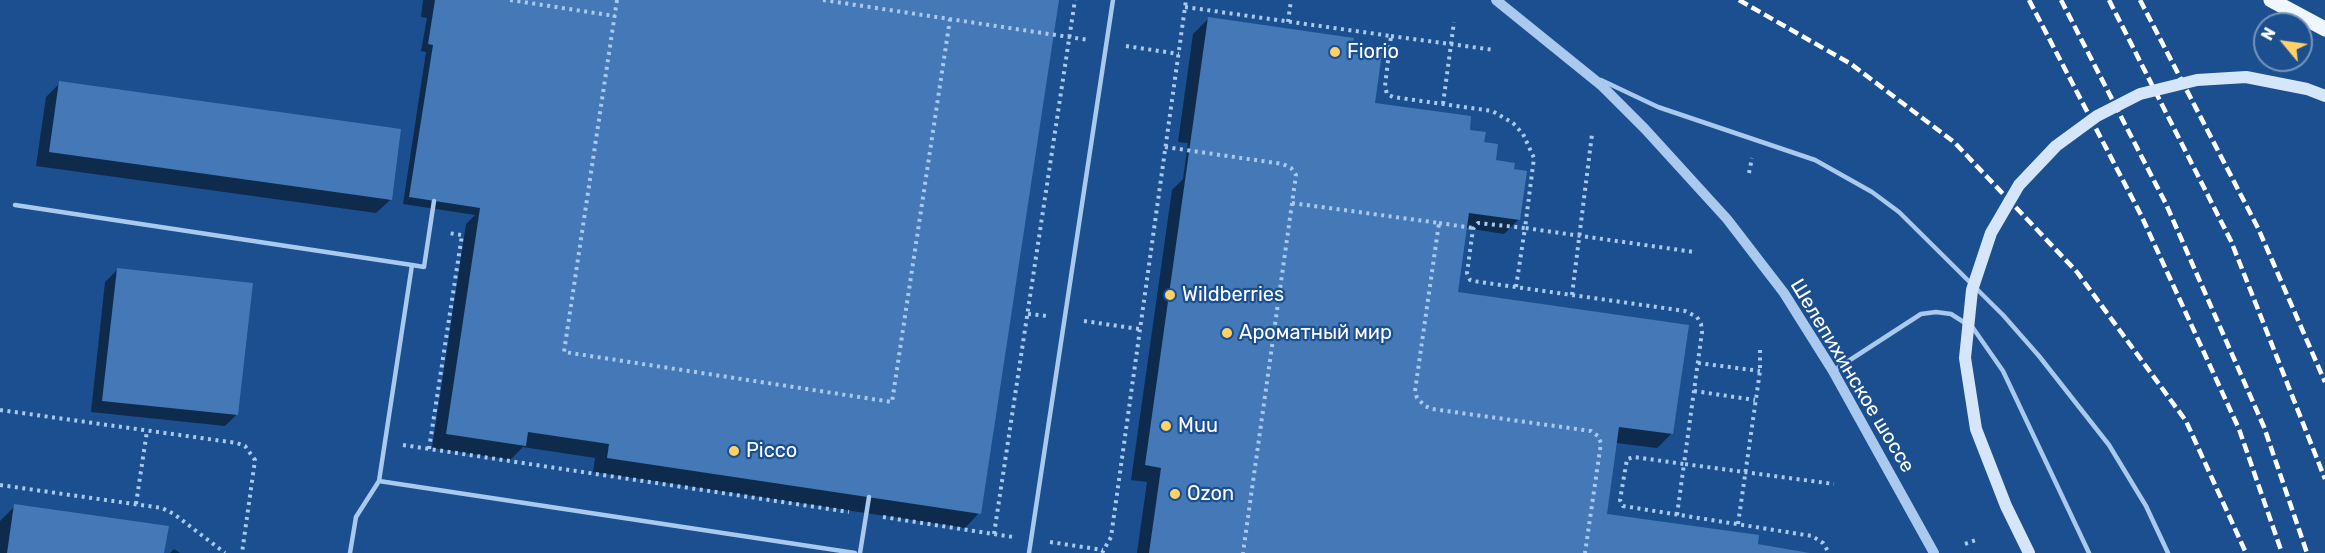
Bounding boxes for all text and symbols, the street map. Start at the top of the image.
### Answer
north arrow [2253,12,2313,72]
text: N [2257,24,2280,44]
place label: Fiorio [1347,40,1399,64]
marker: Fiorio [1328,45,1342,59]
street label: Шелепихинское шоссе [1785,275,1919,477]
place label: Wildberries [1182,283,1284,307]
marker: Wildberries [1163,288,1177,302]
place label: Ароматный мир [1239,321,1392,345]
marker: Ароматный мир [1220,326,1234,340]
place label: Muu [1178,414,1218,438]
marker: Muu [1159,419,1173,433]
place label: Picco [746,439,797,463]
marker: Picco [727,444,741,458]
place label: Ozon [1187,482,1234,506]
marker: Ozon [1168,487,1182,501]

